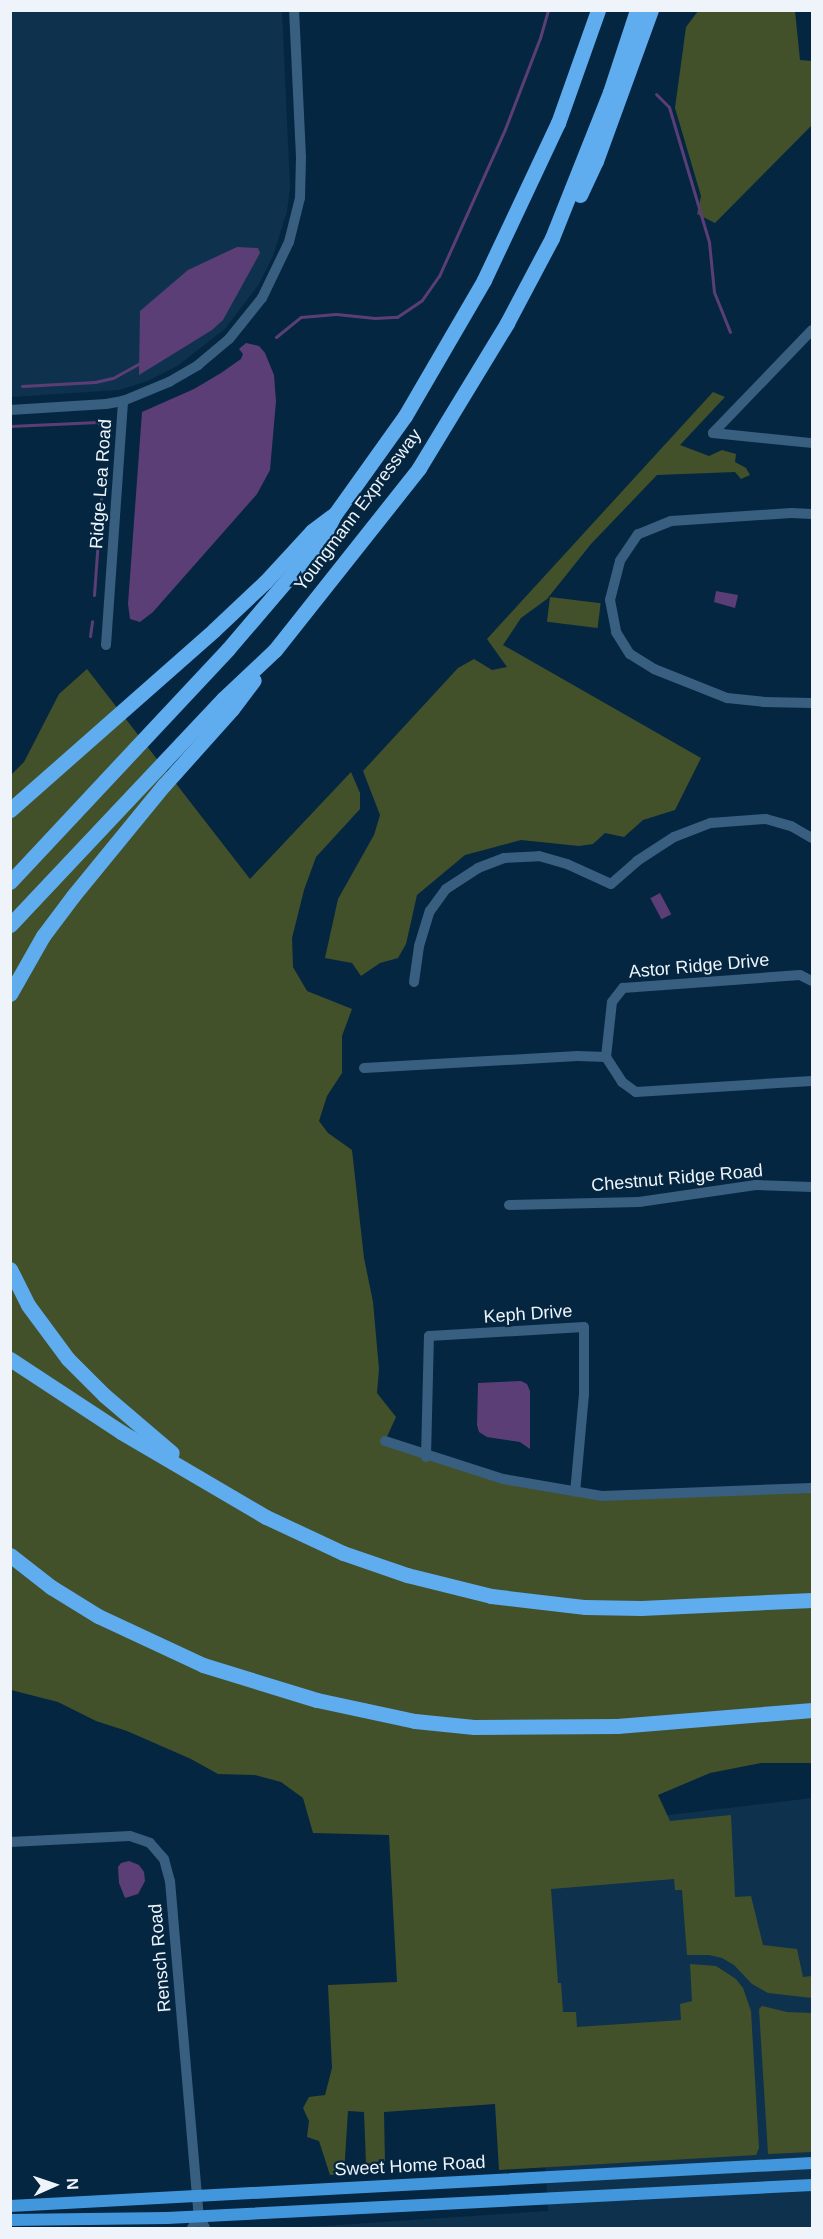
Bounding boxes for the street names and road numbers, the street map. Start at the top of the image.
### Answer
street label: Ridge Lea Road [86,418,116,550]
street label: Youngmann Expressway [290,425,426,595]
street label: Astor Ridge Drive [628,949,770,983]
street label: Chestnut Ridge Road [590,1160,764,1196]
street label: Keph Drive [483,1300,573,1328]
street label: Rensch Road [144,1903,176,2013]
street label: Sweet Home Road [334,2151,486,2181]

